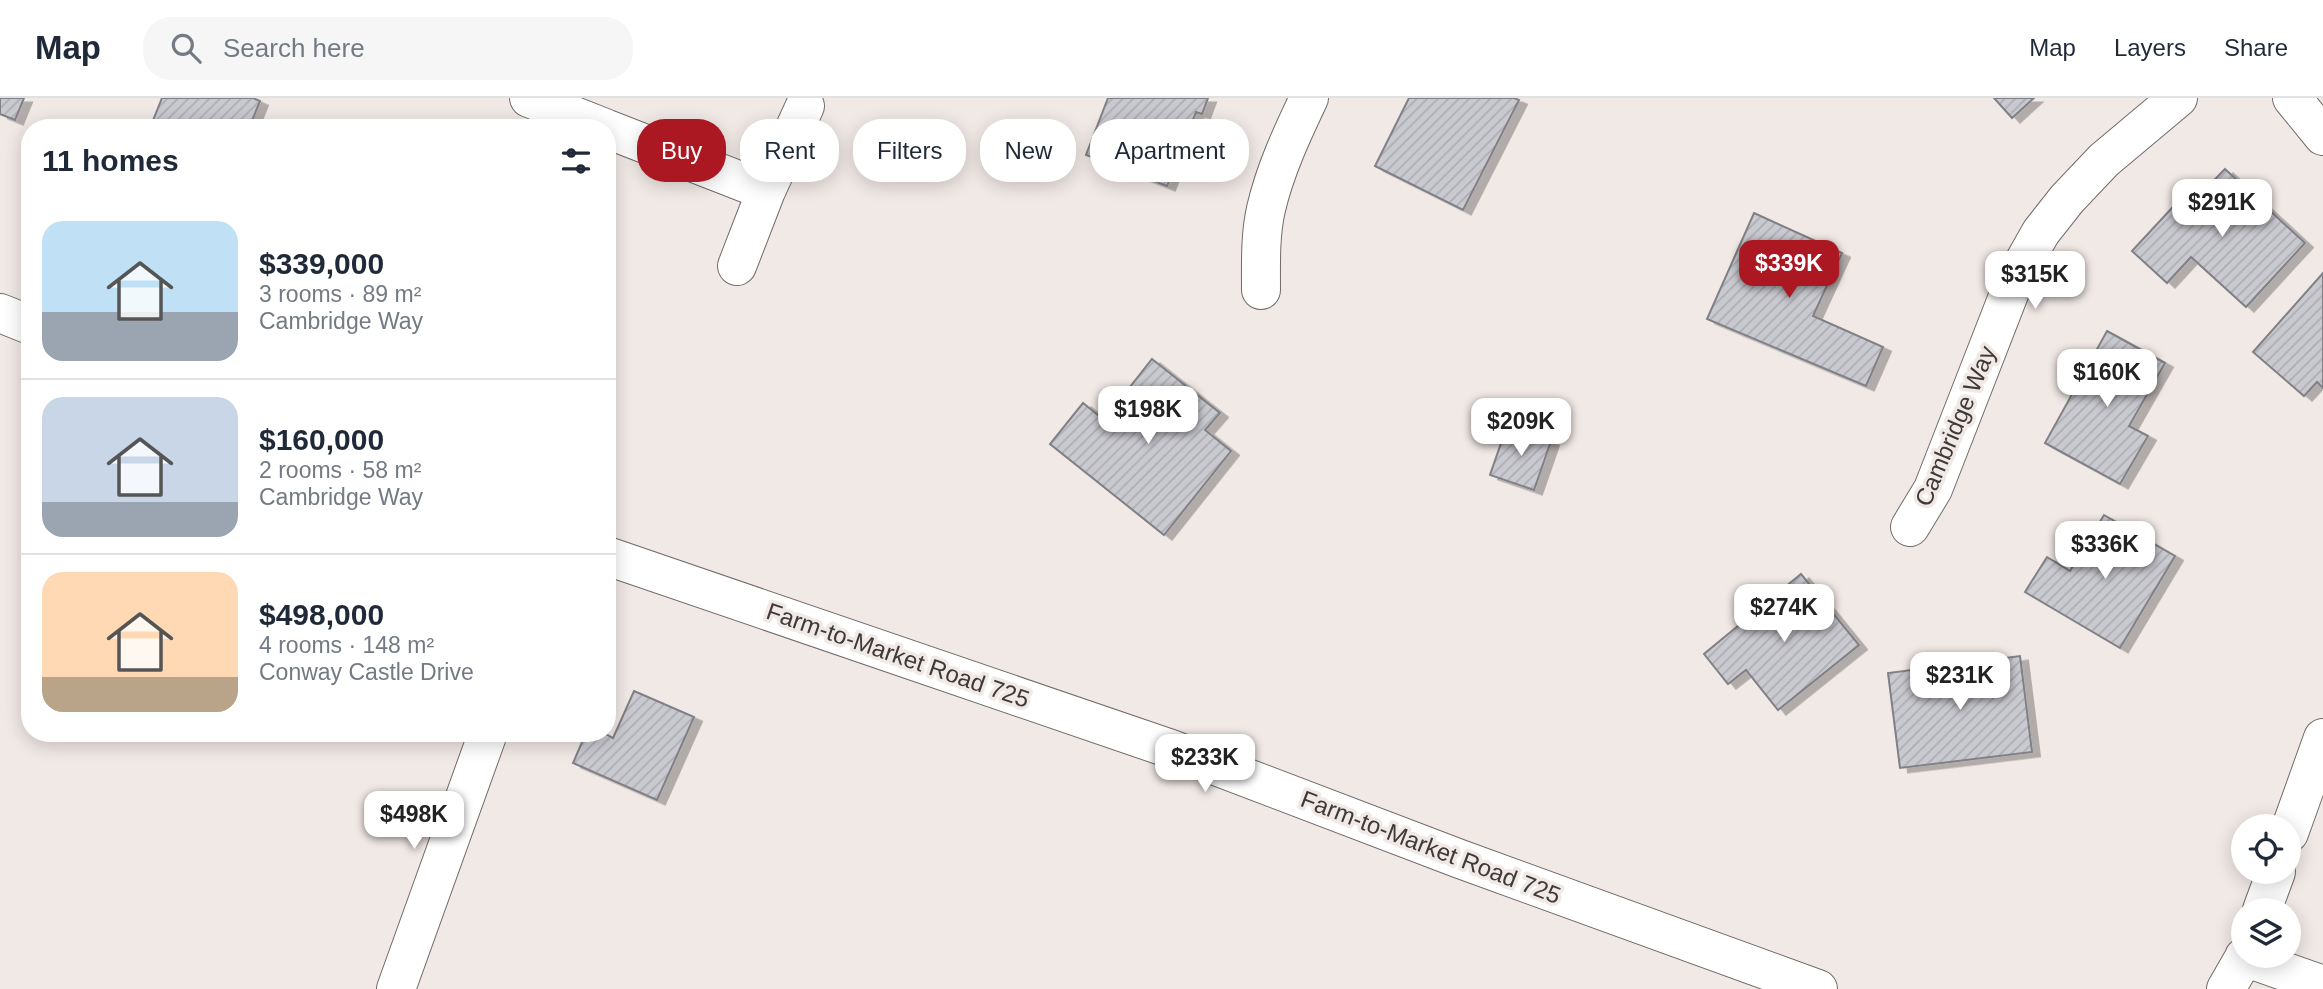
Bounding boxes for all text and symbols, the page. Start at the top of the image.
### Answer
search box [143,17,633,80]
text: Map [35,29,101,66]
icon: search [167,29,205,67]
text: Search here [223,33,365,63]
text: Map [2029,34,2076,61]
text: Layers [2114,34,2186,61]
text: Share [2224,34,2288,61]
chip: Buy [637,119,726,182]
chip: Rent [740,119,839,182]
chip: Filters [853,119,966,182]
chip: New [980,119,1076,182]
chip: Apartment [1090,119,1249,182]
icon: filters [557,142,595,180]
text: 11 homes [42,144,179,177]
pin: $291K [2173,180,2271,239]
text: $291K [2188,189,2256,215]
pin: $339K [1740,240,1838,300]
text: $339,000 [259,247,384,280]
icon: home [98,249,182,333]
text: $339K [1755,250,1823,276]
pin: $315K [1986,252,2084,311]
text: $315K [2001,261,2069,287]
text: 3 rooms · 89 m² [259,281,421,307]
text: Cambridge Way [259,308,423,334]
street label: Cambridge Way [1909,342,2001,510]
pin: $160K [2058,350,2156,409]
text: $160K [2073,359,2141,385]
pin: $198K [1099,386,1197,446]
text: $198K [1114,396,1182,422]
pin: $209K [1472,398,1570,458]
text: $209K [1487,408,1555,434]
text: $160,000 [259,423,384,456]
icon: home [98,425,182,509]
text: 2 rooms · 58 m² [259,457,421,483]
text: Cambridge Way [259,484,423,510]
pin: $336K [2056,522,2154,581]
text: $336K [2071,531,2139,557]
pin: $274K [1735,584,1833,644]
text: $274K [1750,594,1818,620]
street label: Farm-to-Market Road 725 [763,597,1033,713]
text: $498,000 [259,598,384,631]
icon: home [98,600,182,684]
text: 4 rooms · 148 m² [259,632,434,658]
pin: $231K [1911,652,2009,712]
text: Conway Castle Drive [259,659,474,685]
text: $231K [1926,662,1994,688]
pin: $233K [1156,734,1254,794]
text: $233K [1171,744,1239,770]
street label: Farm-to-Market Road 725 [1297,785,1565,909]
pin: $498K [365,792,463,851]
text: $498K [380,801,448,827]
map controls [2231,814,2301,968]
button: locate [2231,814,2301,884]
button: layers [2231,898,2301,968]

